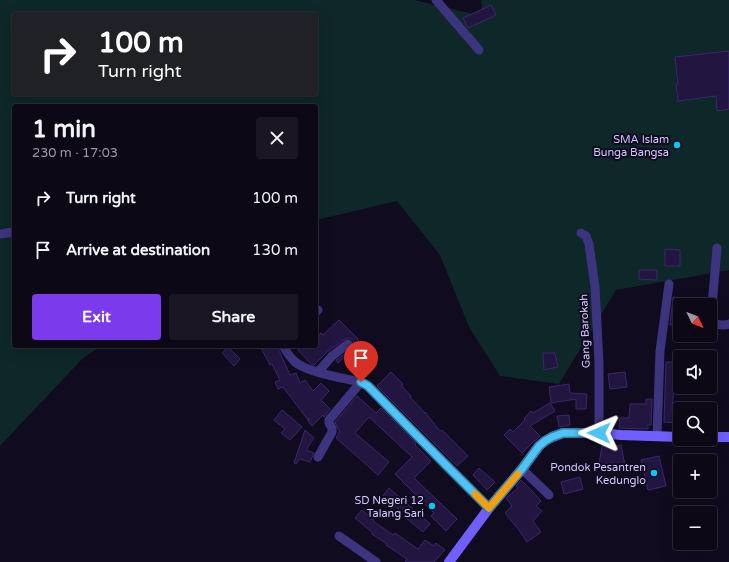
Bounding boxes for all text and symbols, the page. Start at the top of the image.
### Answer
text: 100 m [98,26,184,60]
icon: right [32,28,84,80]
text: Turn right [98,60,182,82]
text: 1 min [32,115,96,144]
button: close [256,117,298,159]
place label: SMA Islam Bunga Bangsa [593,133,669,159]
marker: SMA Islam Bunga Bangsa [672,140,682,150]
text: 230 m · 17:03 [32,145,118,161]
icon: right [32,187,54,209]
text: Turn right [66,189,136,207]
text: 100 m [252,189,298,207]
icon: arrive [32,239,54,261]
text: Arrive at destination [66,241,210,259]
text: 130 m [252,241,298,259]
button: Exit [32,294,161,340]
button: Share [169,294,298,340]
street label: Gang Barokah [577,294,593,368]
north arrow [673,298,717,342]
map controls [673,298,717,550]
pin [344,341,378,382]
icon: arrive [350,347,372,369]
button: sound [673,350,717,394]
button: search [673,402,717,446]
position arrow [578,412,620,454]
button: + [673,454,717,498]
place label: Pondok Pesantren Kedunglo [550,461,646,487]
marker: Pondok Pesantren Kedunglo [649,468,659,478]
place label: SD Negeri 12 Talang Sari [354,494,424,520]
marker: SD Negeri 12 Talang Sari [427,501,437,511]
button: − [673,506,717,550]

